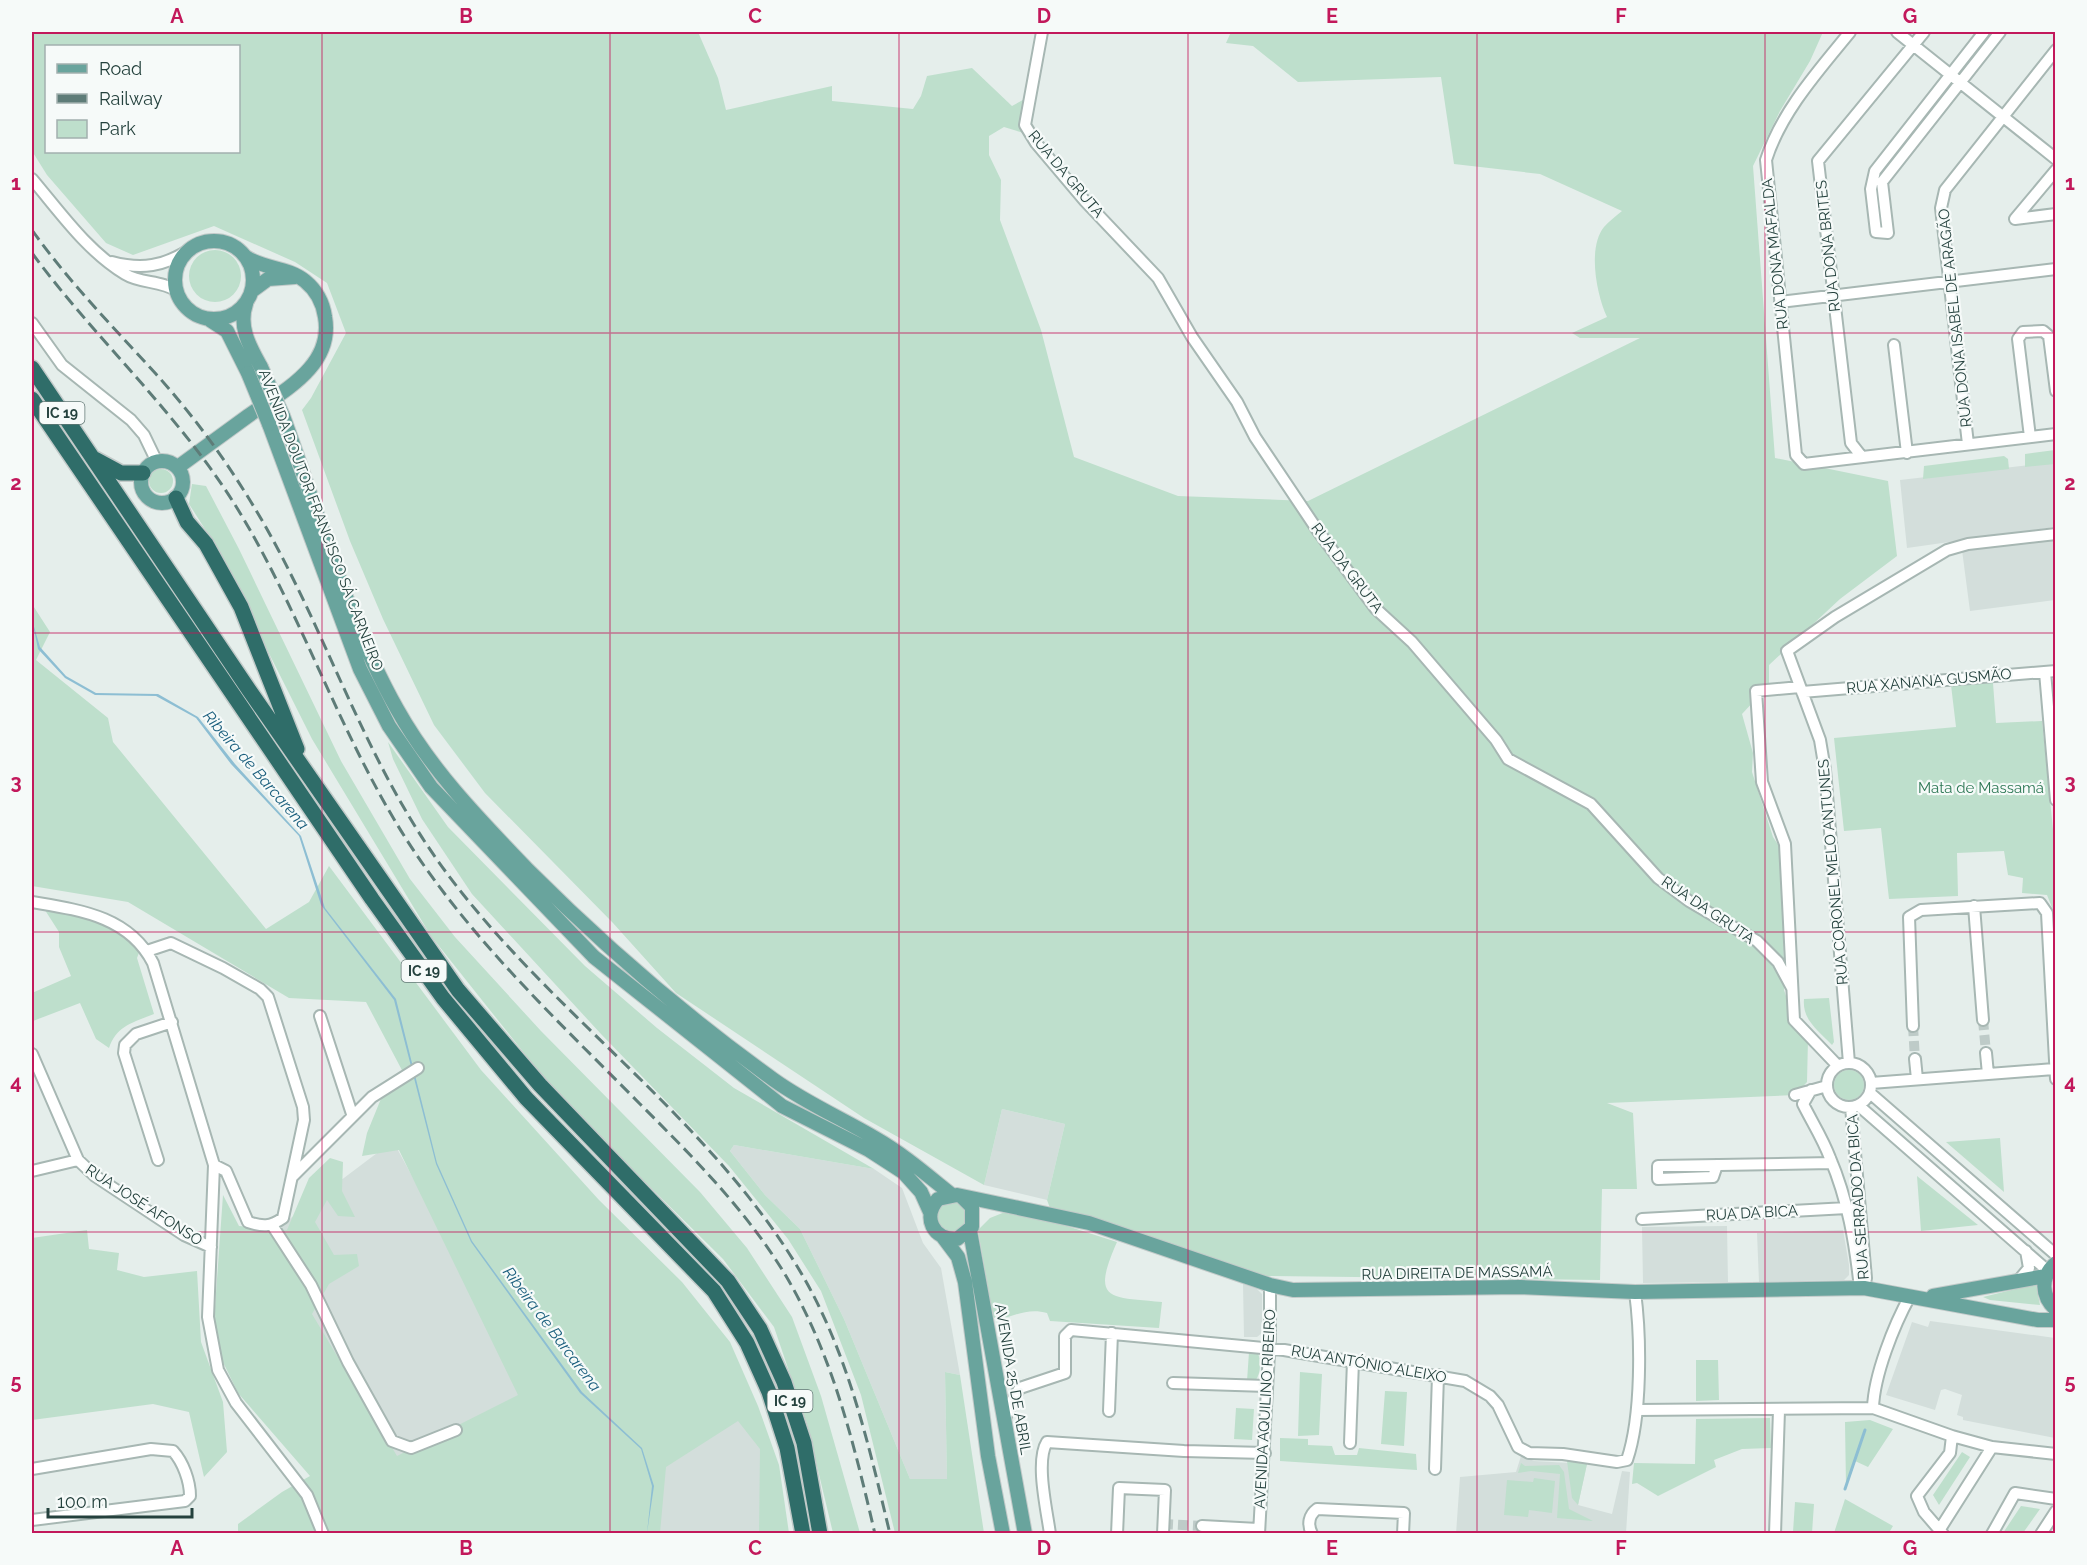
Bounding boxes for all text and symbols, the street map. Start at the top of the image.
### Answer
text: A [170,4,184,28]
text: B [459,4,473,28]
text: C [748,4,762,28]
text: D [1037,4,1051,28]
text: E [1326,4,1338,28]
text: F [1615,4,1627,28]
text: G [1903,4,1917,28]
legend [45,45,240,153]
text: Road [99,58,142,79]
text: Railway [99,88,163,109]
text: Park [99,118,136,139]
street label: RUA DA GRUTA [1024,127,1108,221]
text: 1 [11,171,21,195]
text: 1 [2065,171,2075,195]
street label: RUA DONA MAFALDA [1758,178,1792,330]
street label: RUA DONA BRITES [1812,179,1844,313]
street label: RUA DONA ISABEL DE ARAGÃO [1935,208,1975,428]
street label: AVENIDA DOUTOR FRANCISCO SÁ CARNEIRO [255,367,387,673]
road number: IC 19 [40,402,84,424]
text: 2 [10,471,22,495]
text: 2 [2064,471,2076,495]
street label: RUA DA GRUTA [1307,519,1387,617]
street label: RUA XANANA GUSMÃO [1846,665,2012,697]
water label: Ribeira de Barcarena [199,707,313,834]
street label: RUA CORONEL MELO ANTUNES [1814,758,1852,986]
text: 3 [10,770,22,794]
text: 3 [2064,770,2076,794]
park label: Mata de Massamá [1918,779,2044,797]
street label: RUA DA GRUTA [1658,872,1758,948]
road number: IC 19 [402,960,446,982]
text: 4 [10,1070,22,1094]
text: 4 [2064,1070,2076,1094]
street label: RUA SERRADO DA BICA [1843,1114,1873,1280]
street label: RUA JOSÉ AFONSO [82,1160,206,1250]
street label: RUA DA BICA [1706,1202,1798,1224]
street label: RUA DIREITA DE MASSAMÁ [1361,1262,1553,1284]
water label: Ribeira de Barcarena [499,1263,605,1395]
street label: AVENIDA 25 DE ABRIL [991,1302,1035,1456]
street label: AVENIDA AQUILINO RIBEIRO [1251,1309,1279,1509]
street label: RUA ANTÓNIO ALEIXO [1290,1341,1448,1387]
text: 5 [10,1370,22,1394]
text: 5 [2064,1370,2076,1394]
road number: IC 19 [768,1390,812,1412]
scale bar [48,1481,192,1519]
text: 100 m [57,1491,108,1512]
text: A [170,1536,184,1560]
text: B [459,1536,473,1560]
text: C [748,1536,762,1560]
text: D [1037,1536,1051,1560]
text: E [1326,1536,1338,1560]
text: F [1615,1536,1627,1560]
text: G [1903,1536,1917,1560]

